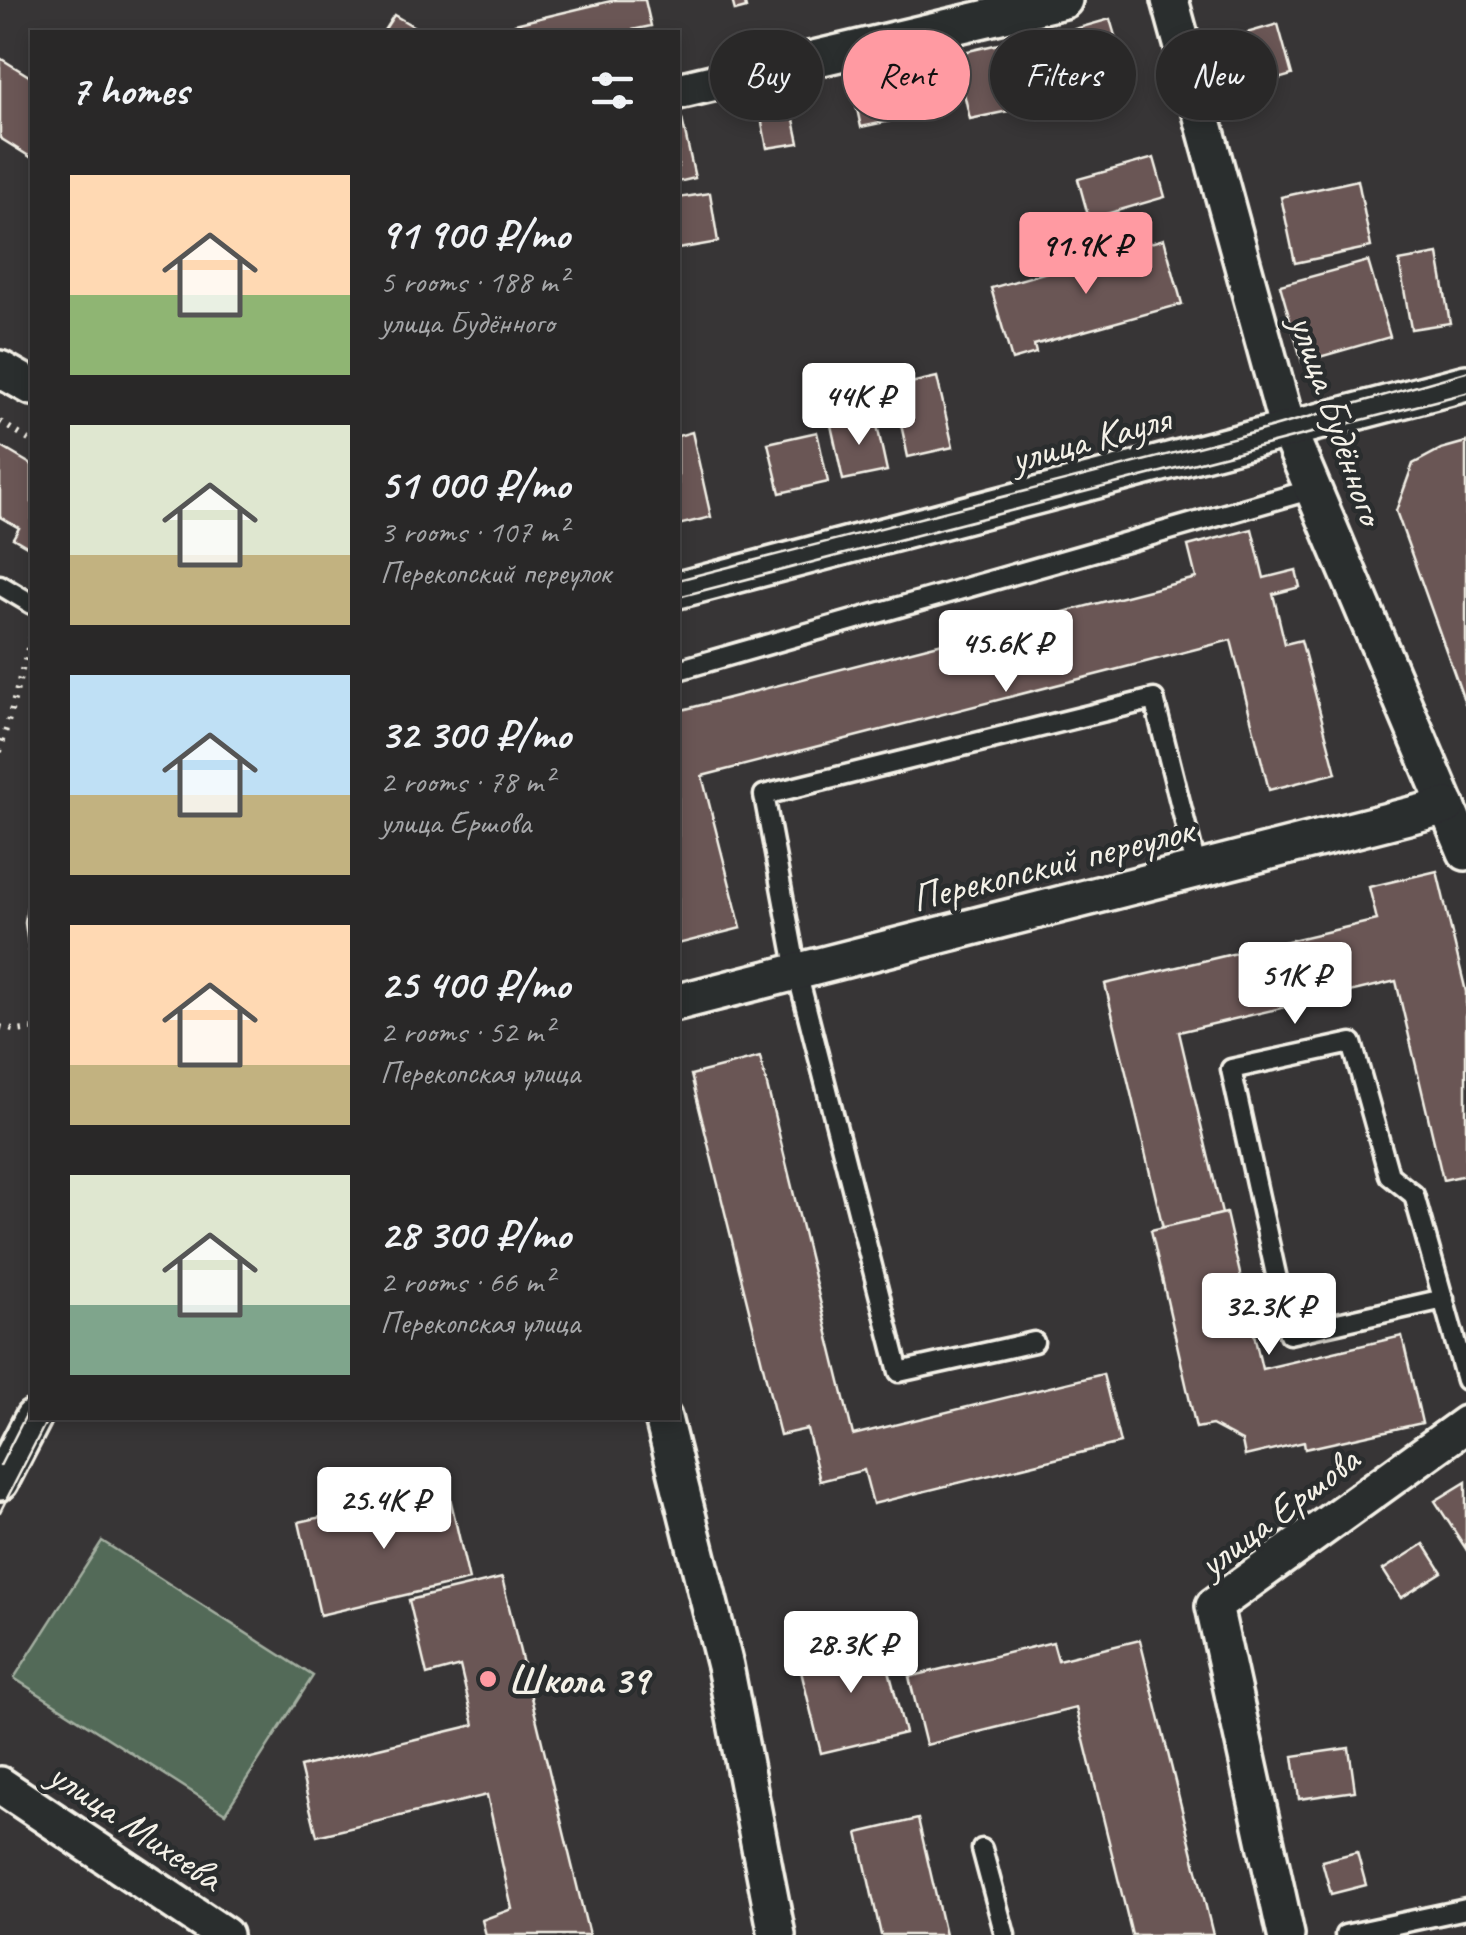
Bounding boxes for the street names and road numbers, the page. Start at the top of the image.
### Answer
street label: улица Будённого [1277,306,1397,534]
street label: улица Кауля [1003,393,1178,485]
street label: Перекопский переулок [906,804,1201,923]
street label: улица Ершова [1187,1433,1371,1590]
street label: улица Михеева [37,1748,234,1904]

